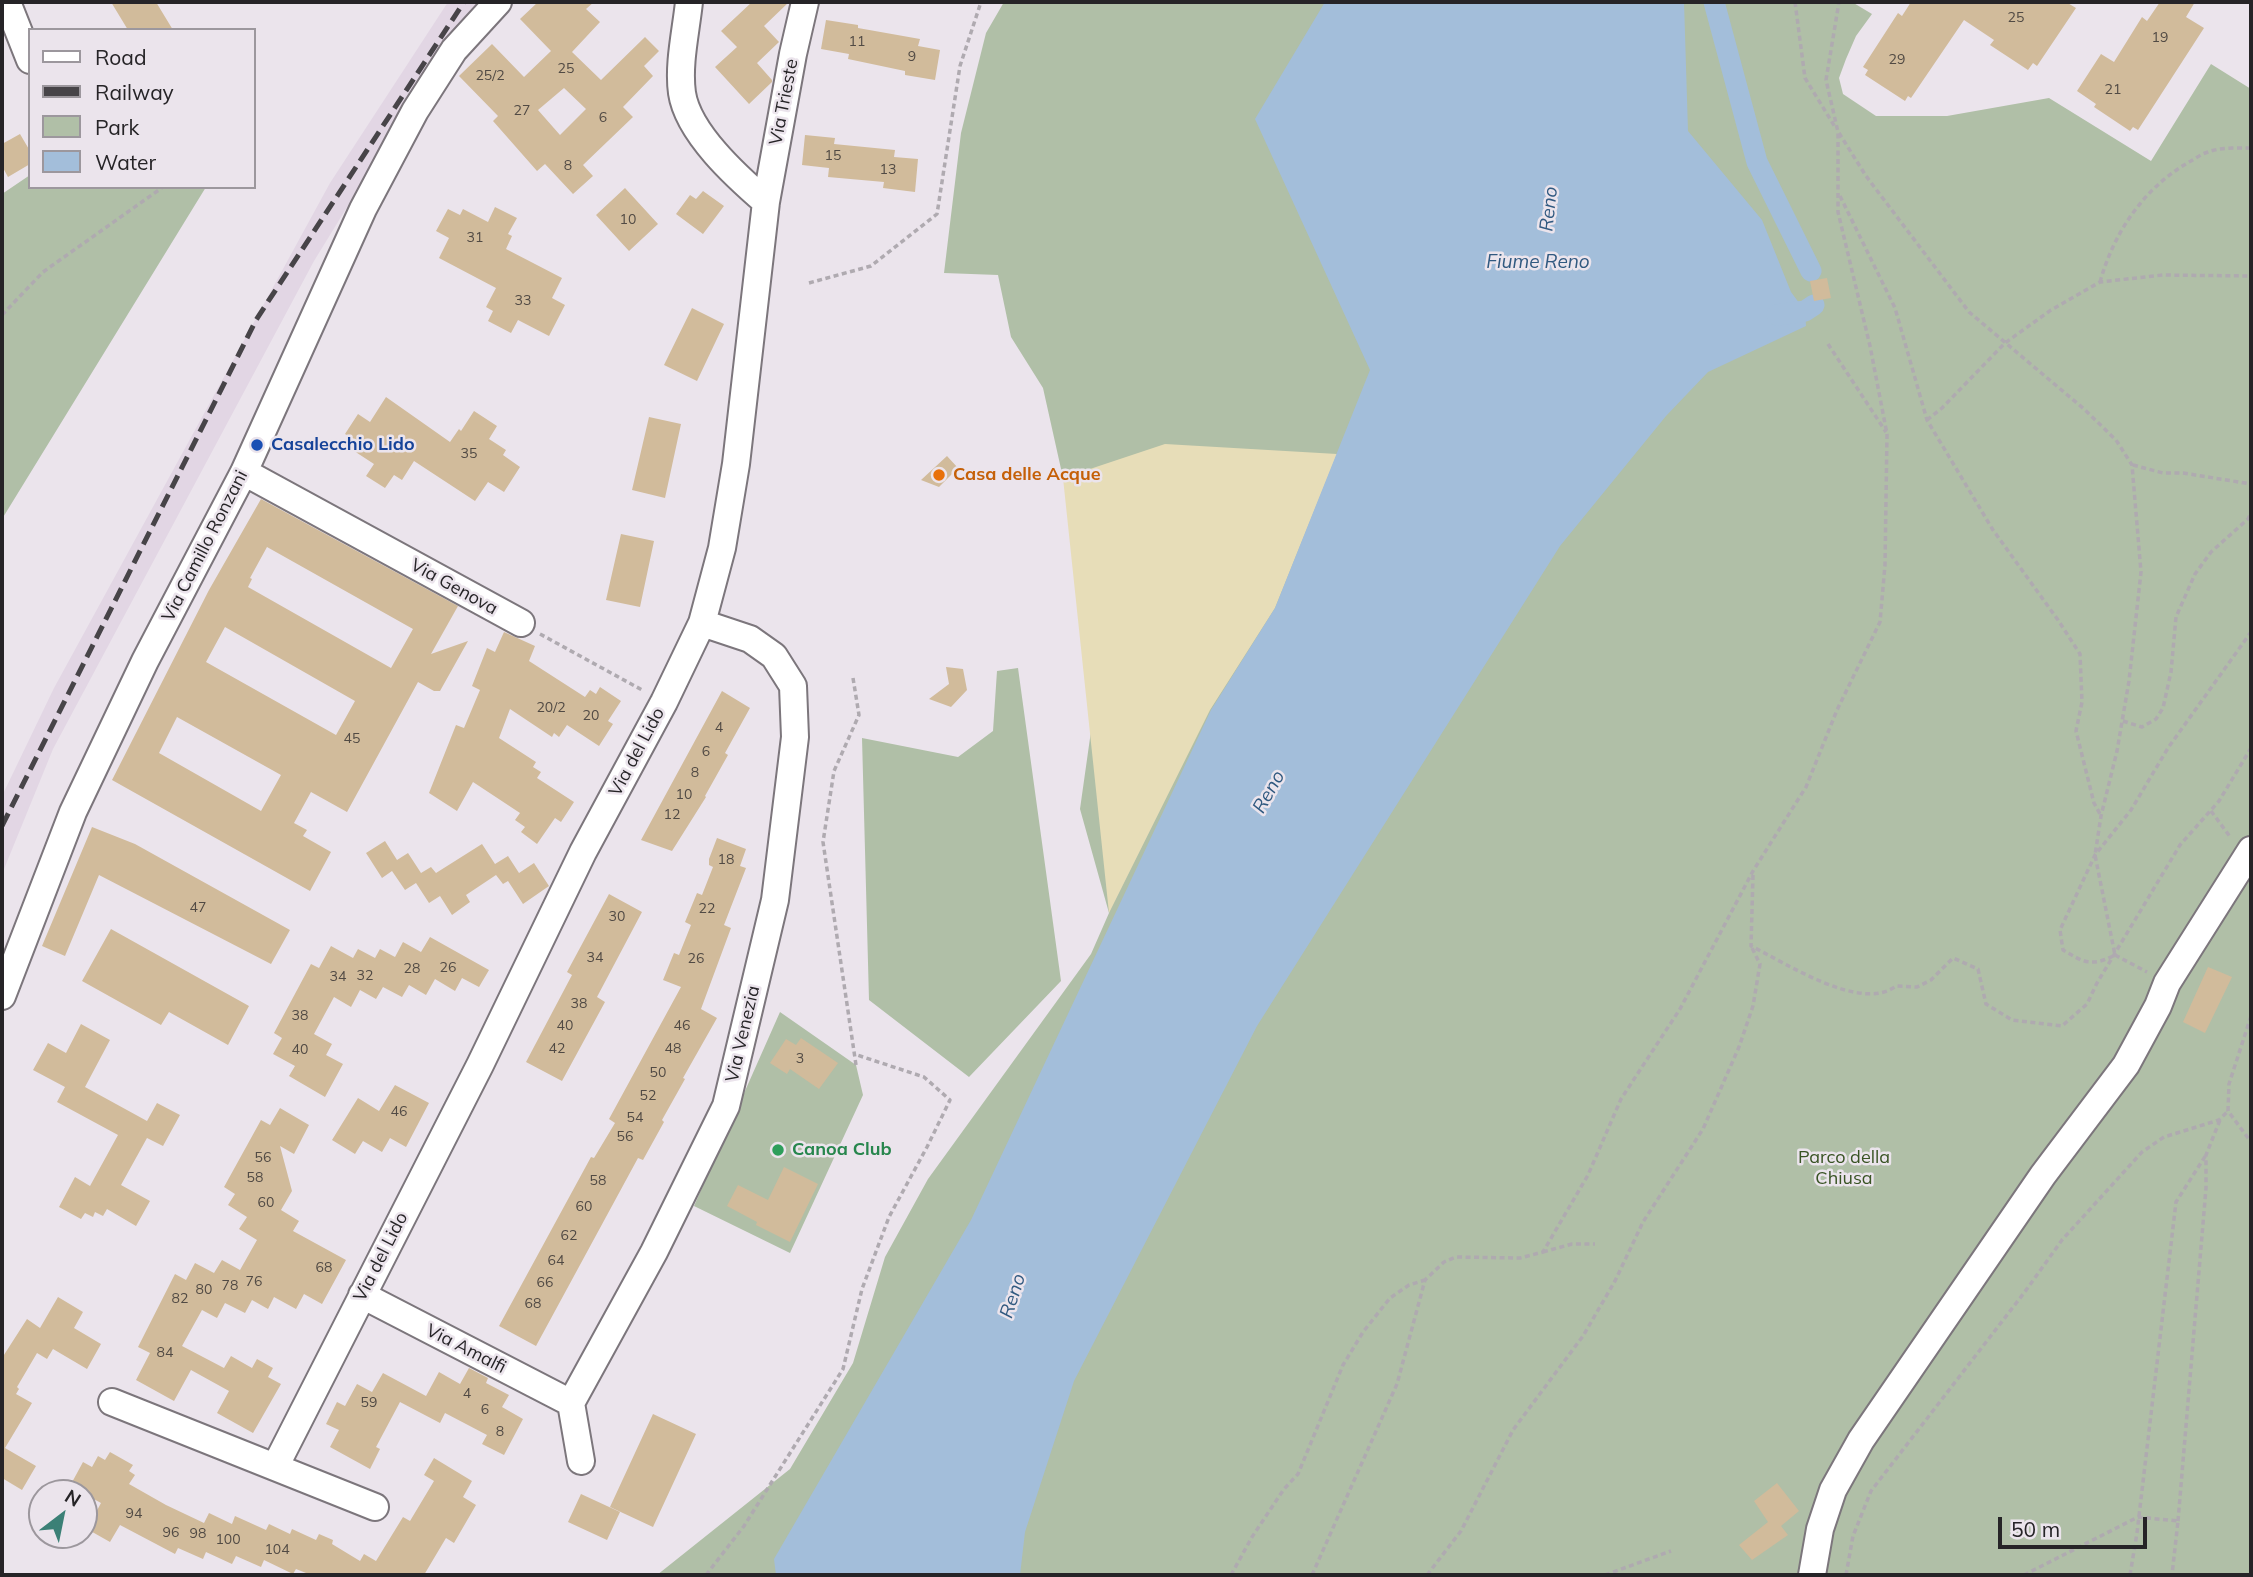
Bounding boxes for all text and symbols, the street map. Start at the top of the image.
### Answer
house number: 25 [2008,10,2024,26]
legend [28,28,256,189]
house number: 19 [2152,30,2168,46]
house number: 11 [849,34,865,50]
text: Road [95,44,146,70]
house number: 9 [908,49,916,65]
house number: 29 [1889,52,1905,68]
street label: Via Trieste [765,57,803,147]
house number: 25 [558,61,574,77]
house number: 25/2 [475,68,505,84]
text: Railway [95,79,174,105]
house number: 21 [2105,82,2121,98]
house number: 27 [514,103,530,119]
house number: 6 [599,110,607,126]
text: Park [95,114,139,140]
house number: 15 [825,148,841,164]
text: Water [95,149,156,175]
house number: 8 [564,158,572,174]
house number: 13 [880,162,896,178]
water label: Reno [1535,185,1563,233]
house number: 10 [620,212,636,228]
house number: 31 [467,230,483,246]
water label: Fiume Reno [1486,251,1590,273]
house number: 33 [515,293,531,309]
place label: Casalecchio Lido [271,434,415,456]
marker: Casalecchio Lido [249,437,265,453]
house number: 35 [461,446,477,462]
place label: Casa delle Acque [953,464,1101,486]
street label: Via Camillo Ronzani [158,467,252,625]
marker: Casa delle Acque [931,467,947,483]
street label: Via Genova [407,554,501,620]
house number: 20/2 [536,700,566,716]
street label: Via del Lido [605,704,669,800]
house number: 20 [583,708,599,724]
house number: 4 [715,720,723,736]
house number: 45 [344,731,360,747]
house number: 6 [702,744,710,760]
house number: 8 [691,765,699,781]
water label: Reno [1248,767,1290,817]
house number: 10 [676,787,692,803]
house number: 12 [664,807,680,823]
house number: 18 [718,852,734,868]
house number: 47 [190,900,206,916]
house number: 22 [699,901,715,917]
house number: 30 [609,909,625,925]
house number: 34 [587,950,603,966]
house number: 26 [688,951,704,967]
house number: 26 [440,960,456,976]
house number: 28 [404,961,420,977]
house number: 32 [357,968,373,984]
house number: 34 [330,969,346,985]
street label: Via Venezia [721,984,765,1084]
house number: 38 [571,996,587,1012]
house number: 38 [292,1008,308,1024]
house number: 40 [557,1018,573,1034]
house number: 46 [674,1018,690,1034]
house number: 42 [549,1041,565,1057]
house number: 48 [665,1041,681,1057]
house number: 40 [292,1042,308,1058]
house number: 3 [796,1051,804,1067]
house number: 50 [650,1065,666,1081]
house number: 52 [640,1088,656,1104]
house number: 46 [391,1104,407,1120]
house number: 54 [627,1110,643,1126]
house number: 56 [617,1129,633,1145]
place label: Canoa Club [792,1139,892,1161]
marker: Canoa Club [770,1142,786,1158]
park label: Parco della Chiusa [1798,1147,1890,1190]
house number: 56 [255,1150,271,1166]
house number: 58 [247,1170,263,1186]
house number: 58 [590,1173,606,1189]
house number: 60 [258,1195,274,1211]
house number: 60 [576,1199,592,1215]
street label: Via del Lido [349,1209,413,1305]
house number: 62 [561,1228,577,1244]
house number: 64 [548,1253,564,1269]
house number: 68 [316,1260,332,1276]
water label: Reno [995,1271,1031,1321]
house number: 76 [246,1274,262,1290]
house number: 66 [537,1275,553,1291]
house number: 78 [222,1278,238,1294]
house number: 80 [196,1282,212,1298]
house number: 82 [172,1291,188,1307]
house number: 68 [525,1296,541,1312]
street label: Via Amalfi [422,1320,510,1378]
house number: 84 [157,1345,173,1361]
house number: 4 [463,1386,471,1402]
house number: 59 [361,1395,377,1411]
house number: 6 [481,1402,489,1418]
house number: 8 [496,1424,504,1440]
north arrow [28,1479,98,1549]
text: N [61,1484,86,1512]
scale bar [2001,1504,2150,1548]
house number: 94 [126,1506,142,1522]
text: 50 m [2011,1516,2060,1542]
house number: 96 [163,1525,179,1541]
house number: 98 [190,1526,206,1542]
house number: 100 [215,1532,241,1548]
house number: 104 [264,1542,290,1558]

